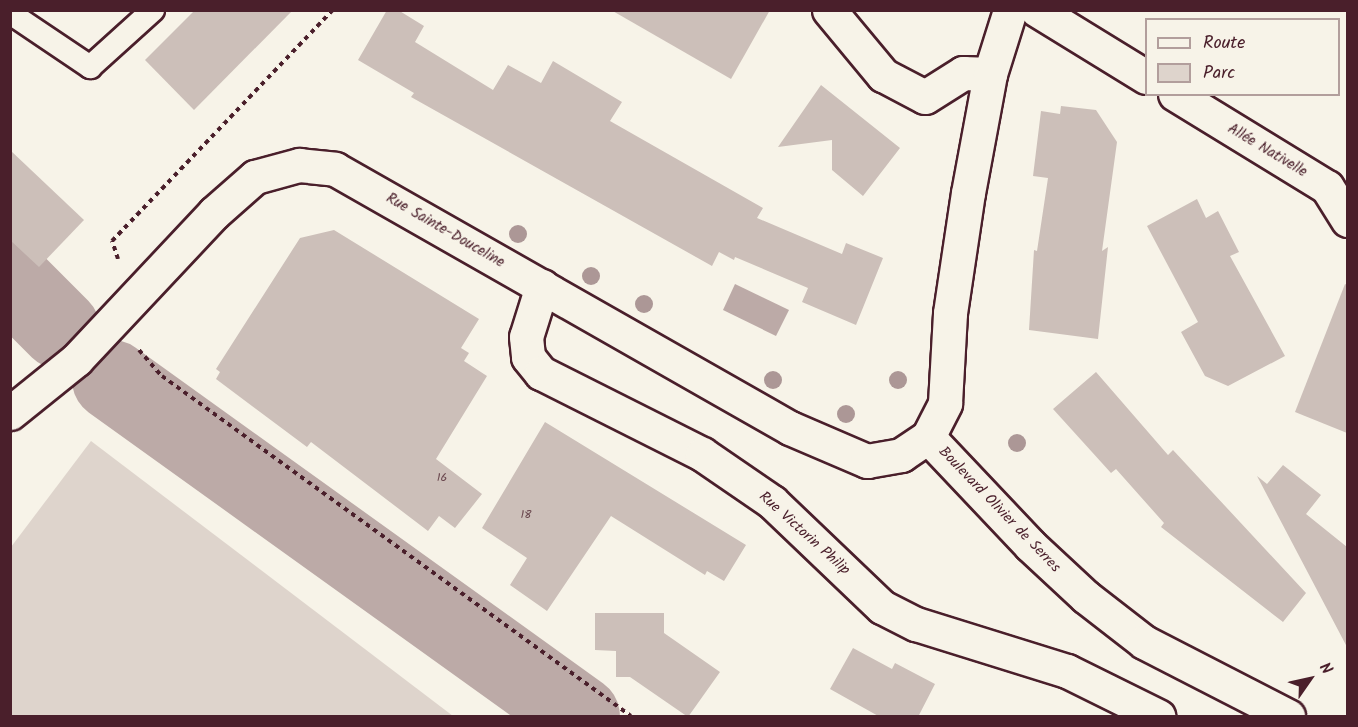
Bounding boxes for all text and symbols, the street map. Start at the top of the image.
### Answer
legend [1145,18,1340,96]
text: Route [1203,29,1245,58]
text: Parc [1203,59,1235,88]
street label: Allée Nativelle [1224,120,1310,182]
street label: Rue Sainte-Douceline [383,190,507,272]
street label: Boulevard Olivier de Serres [934,443,1064,577]
house number: 16 [437,471,447,485]
street label: Rue Victorin Philip [755,488,853,580]
house number: 18 [521,508,531,522]
north arrow [1280,649,1340,709]
text: N [1312,657,1339,680]

